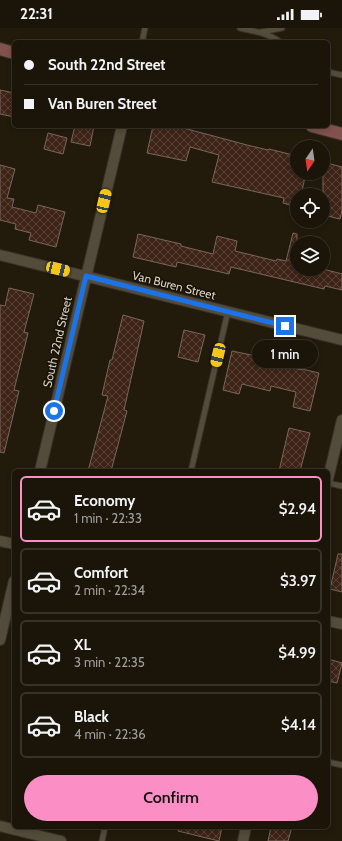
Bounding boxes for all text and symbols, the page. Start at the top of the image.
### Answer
text: 22:31 [20,5,53,23]
text: South 22nd Street [48,56,166,74]
text: Van Buren Street [48,95,157,113]
north arrow [290,140,330,180]
map controls [290,140,330,276]
car [95,188,113,214]
button: locate [290,188,330,228]
button: layers [290,236,330,276]
car [45,260,71,278]
street label: Van Buren Street [131,267,217,303]
street label: South 22nd Street [39,295,75,389]
route end [276,317,294,335]
callout: 1 min [252,340,318,368]
car [209,342,227,368]
text: 1 min [270,346,300,362]
route start [45,402,63,420]
icon: car [26,491,62,527]
text: Economy [74,492,135,510]
text: $2.94 [279,500,316,518]
text: 1 min · 22:33 [74,510,142,526]
icon: car [26,563,62,599]
text: Comfort [74,564,128,582]
text: $3.97 [280,572,316,590]
text: 2 min · 22:34 [74,582,145,598]
icon: car [26,635,62,671]
text: XL [74,636,91,654]
text: $4.99 [278,644,316,662]
text: 3 min · 22:35 [74,654,145,670]
icon: car [26,707,62,743]
text: Black [74,708,109,726]
text: $4.14 [281,716,316,734]
text: 4 min · 22:36 [74,726,146,742]
button: Confirm [24,775,318,821]

